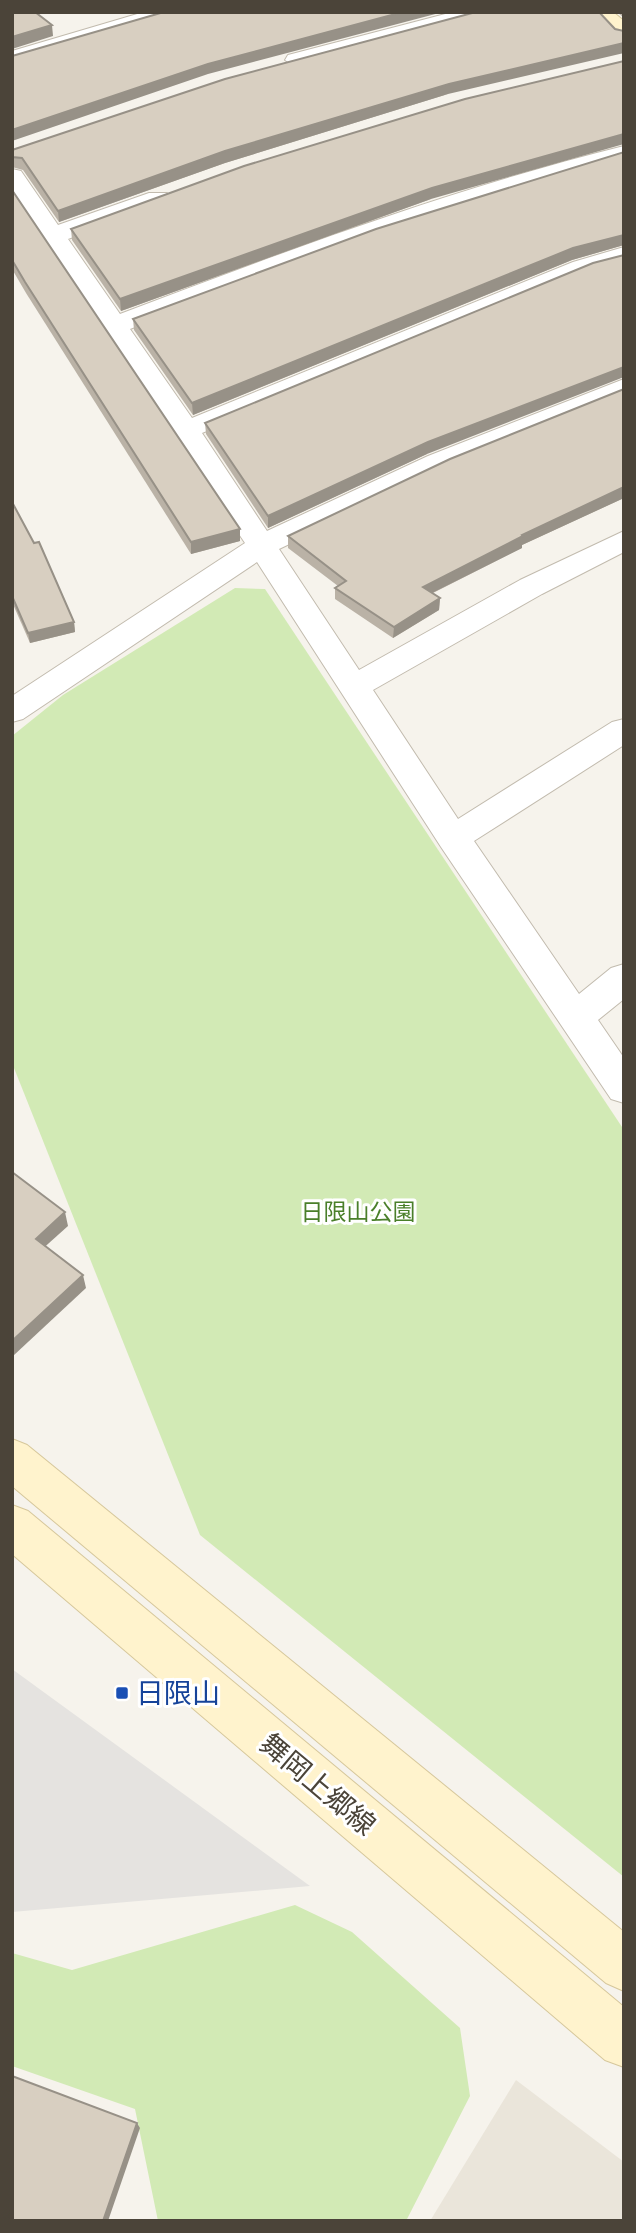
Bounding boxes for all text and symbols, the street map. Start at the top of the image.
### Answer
park label: 日限山公園 [301,1198,416,1226]
place label: 日限山 [136,1677,220,1710]
marker: 日限山 [114,1685,130,1701]
street label: 舞岡上郷線 [253,1727,382,1842]

